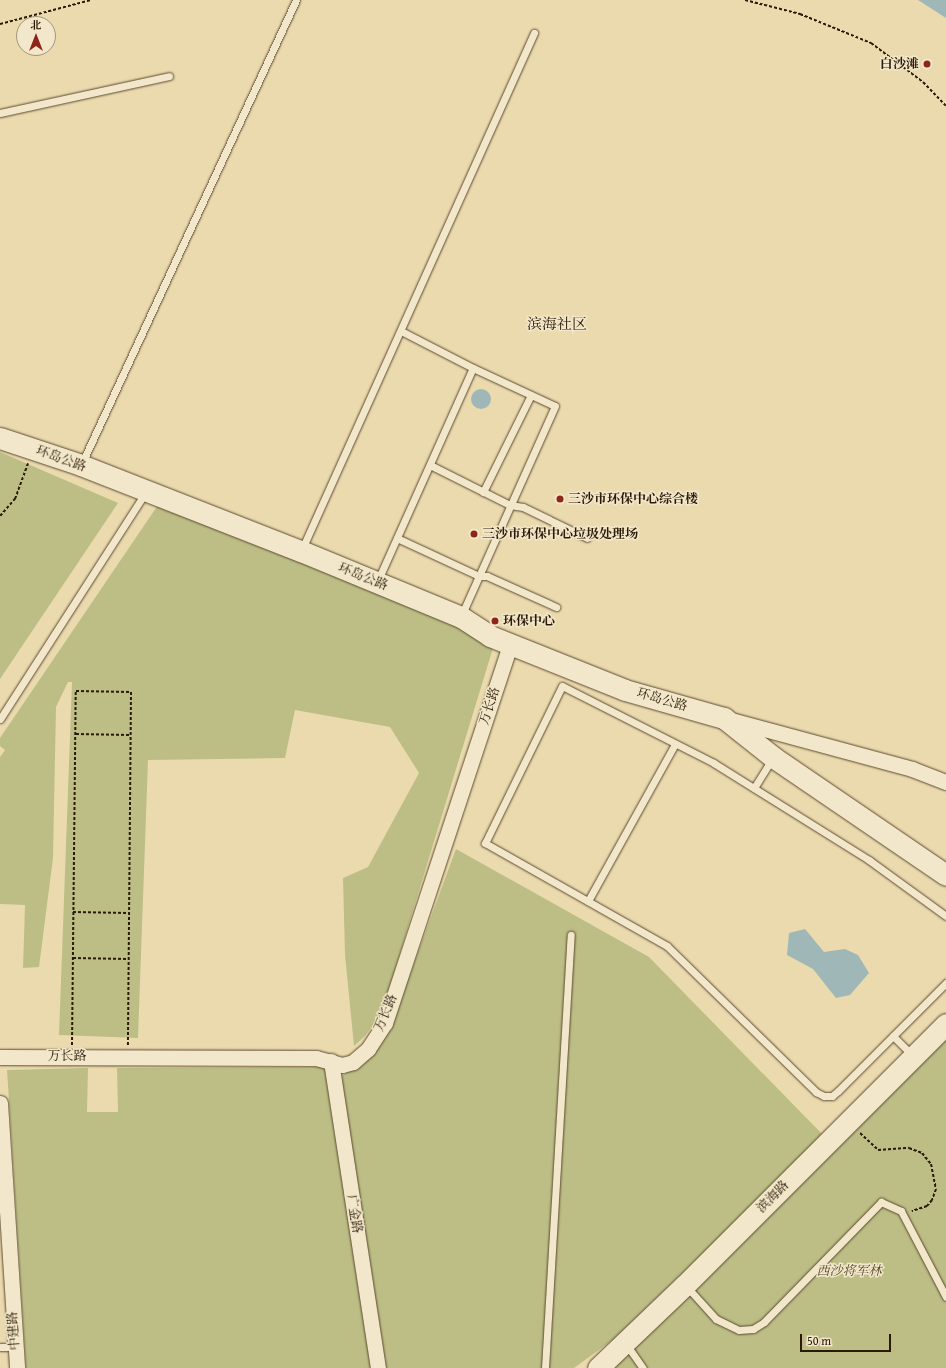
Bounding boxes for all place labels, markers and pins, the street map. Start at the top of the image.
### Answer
place label: 白沙滩 [880,56,919,72]
marker: 白沙滩 [922,59,932,69]
place label: 三沙市环保中心综合楼 [568,491,698,507]
marker: 三沙市环保中心综合楼 [555,494,565,504]
place label: 三沙市环保中心垃圾处理场 [482,526,638,542]
marker: 三沙市环保中心垃圾处理场 [469,529,479,539]
place label: 环保中心 [503,613,555,629]
marker: 环保中心 [490,616,500,626]

